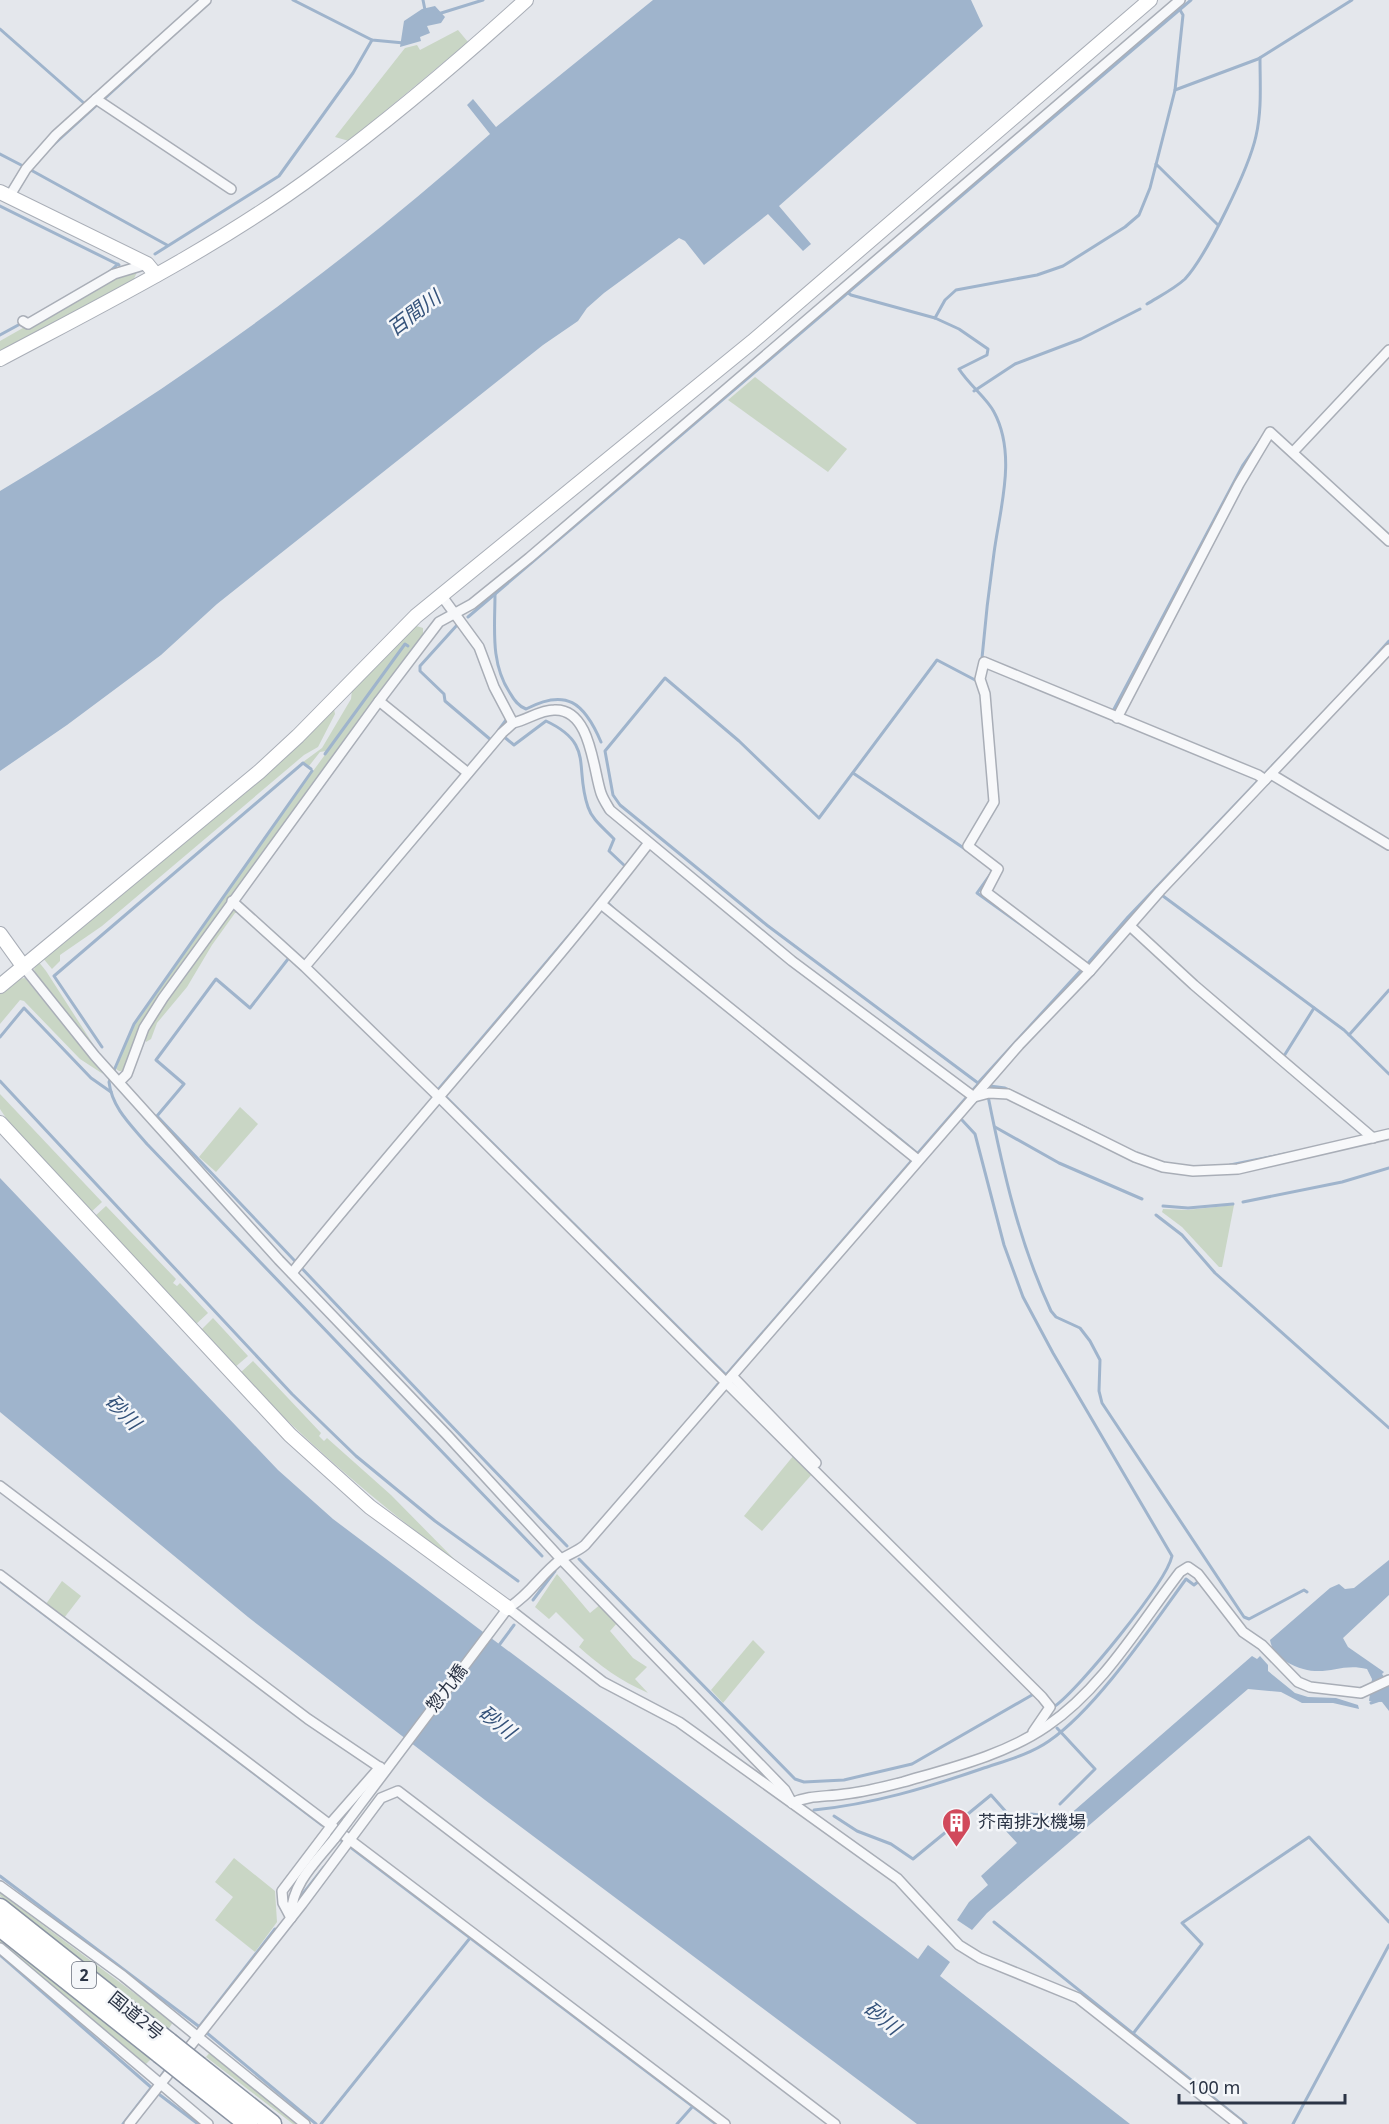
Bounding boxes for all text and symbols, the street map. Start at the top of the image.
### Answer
water label: 百間川 [382,283,447,341]
water label: 砂川 [100,1388,148,1437]
street label: 惣九橋 [420,1659,472,1716]
water label: 砂川 [473,1699,523,1746]
building icon: 芥南排水機場 [941,1806,973,1848]
place label: 芥南排水機場 [978,1809,1086,1833]
road number: 2 [72,1962,96,1988]
street label: 国道2号 [104,1986,169,2045]
water label: 砂川 [858,1995,908,2042]
scale bar [1179,2067,1346,2105]
text: 100 m [1188,2075,1240,2099]

